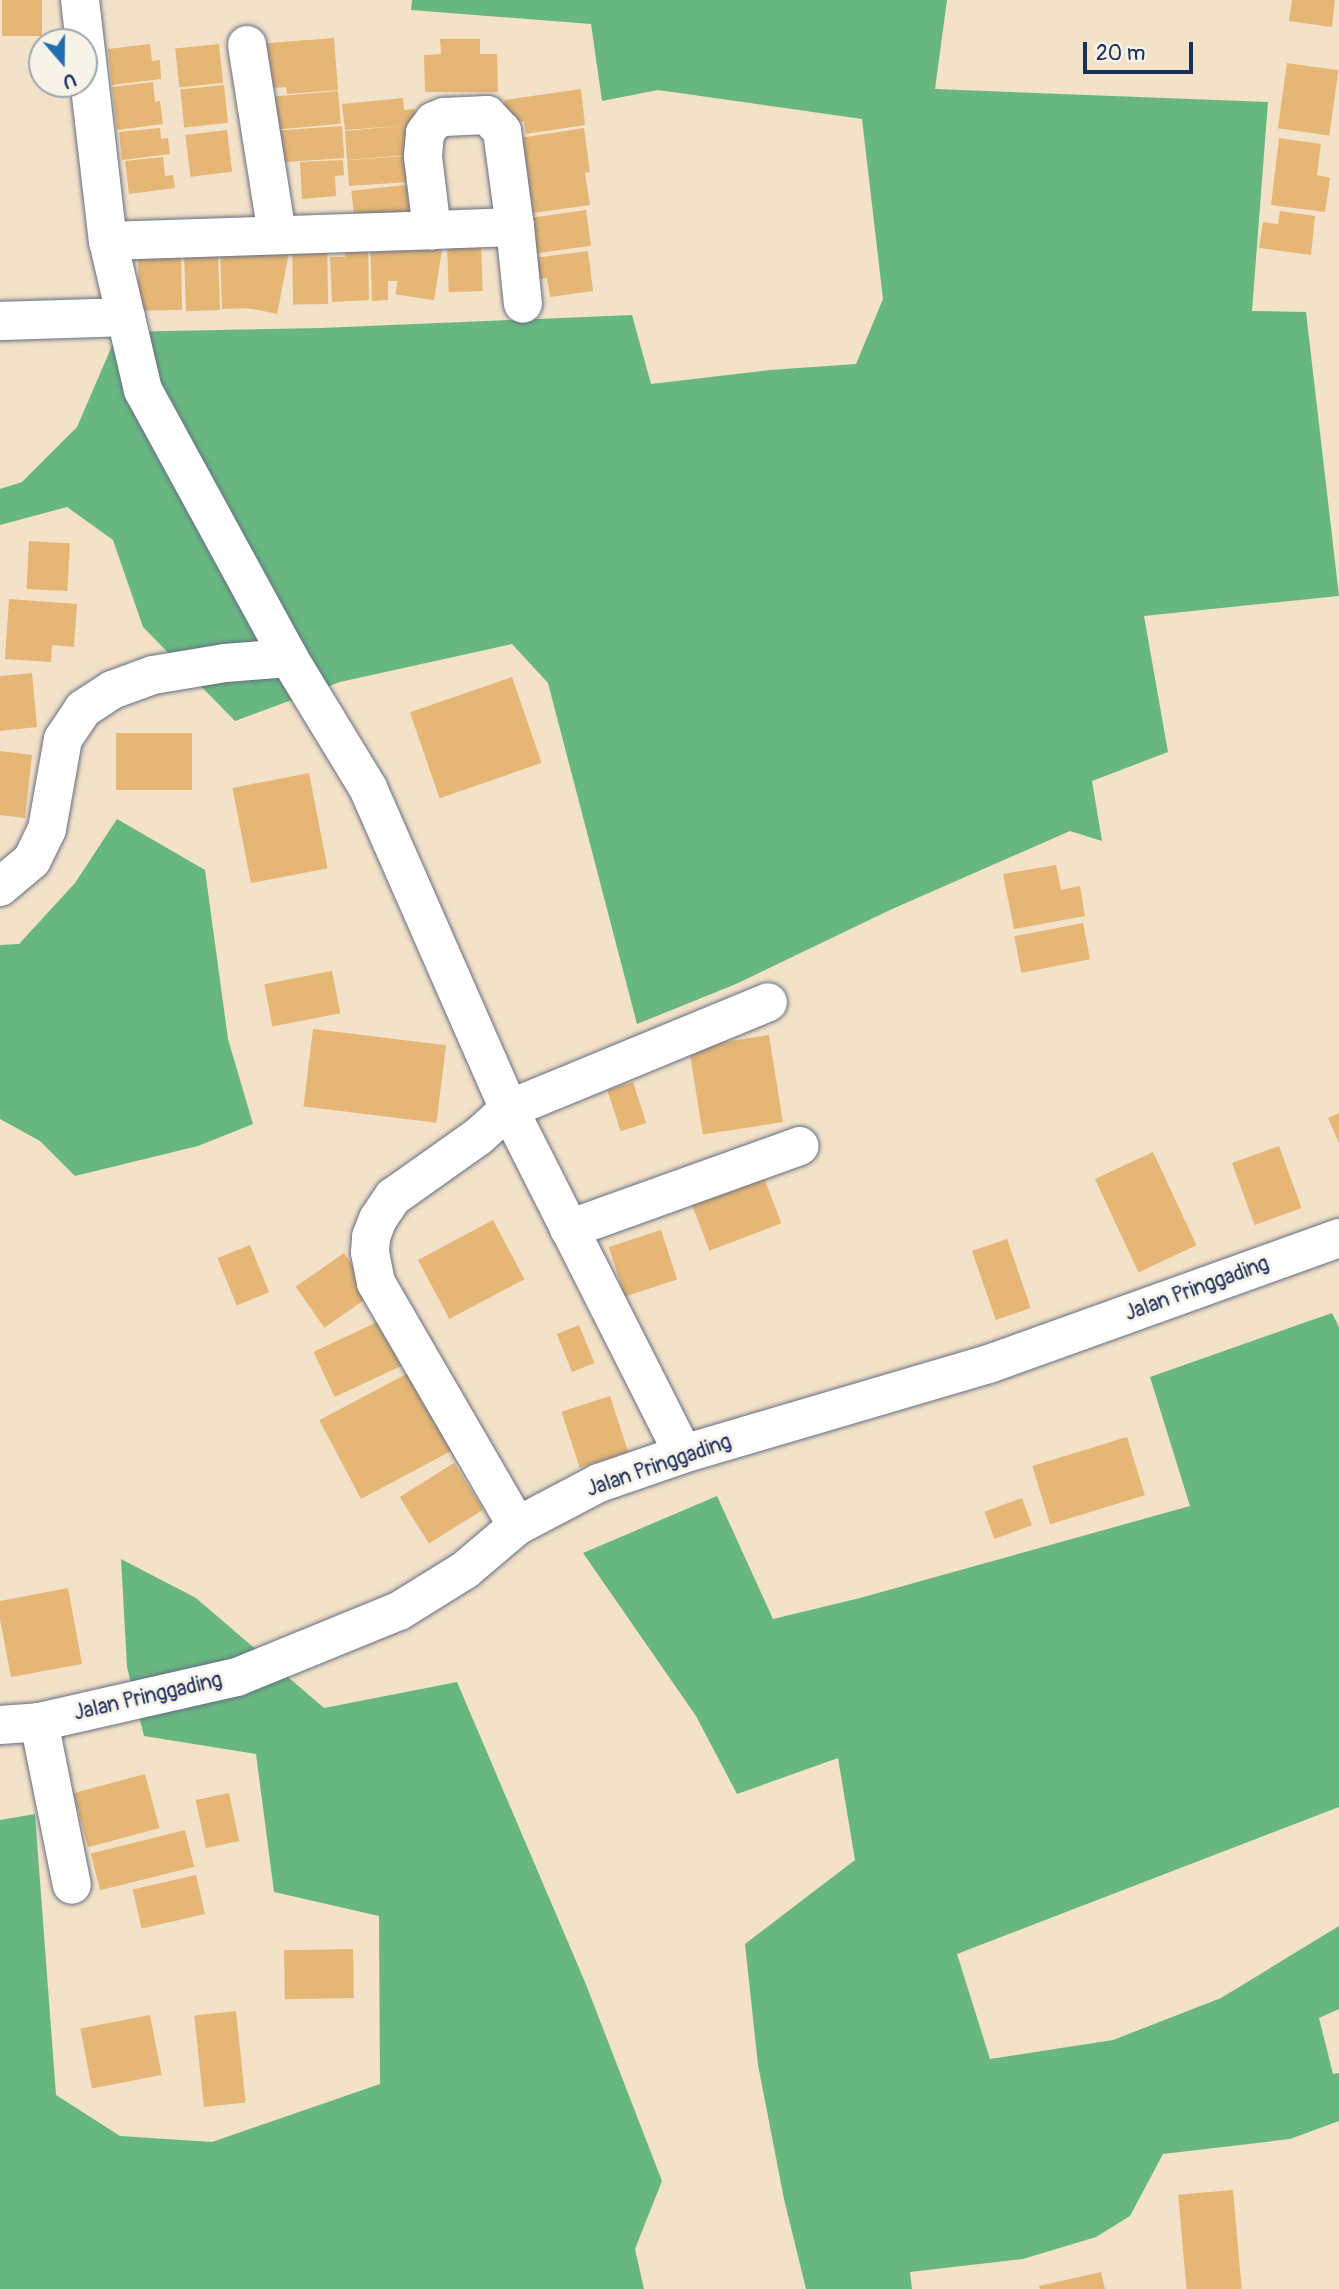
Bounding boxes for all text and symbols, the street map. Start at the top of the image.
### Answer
north arrow [28,28,98,98]
scale bar [1087,28,1197,72]
text: 20 m [1096,40,1145,67]
text: U [59,67,80,94]
street label: Jalan Pringgading [1121,1251,1273,1327]
street label: Jalan Pringgading [583,1429,735,1503]
street label: Jalan Pringgading [71,1668,225,1726]

